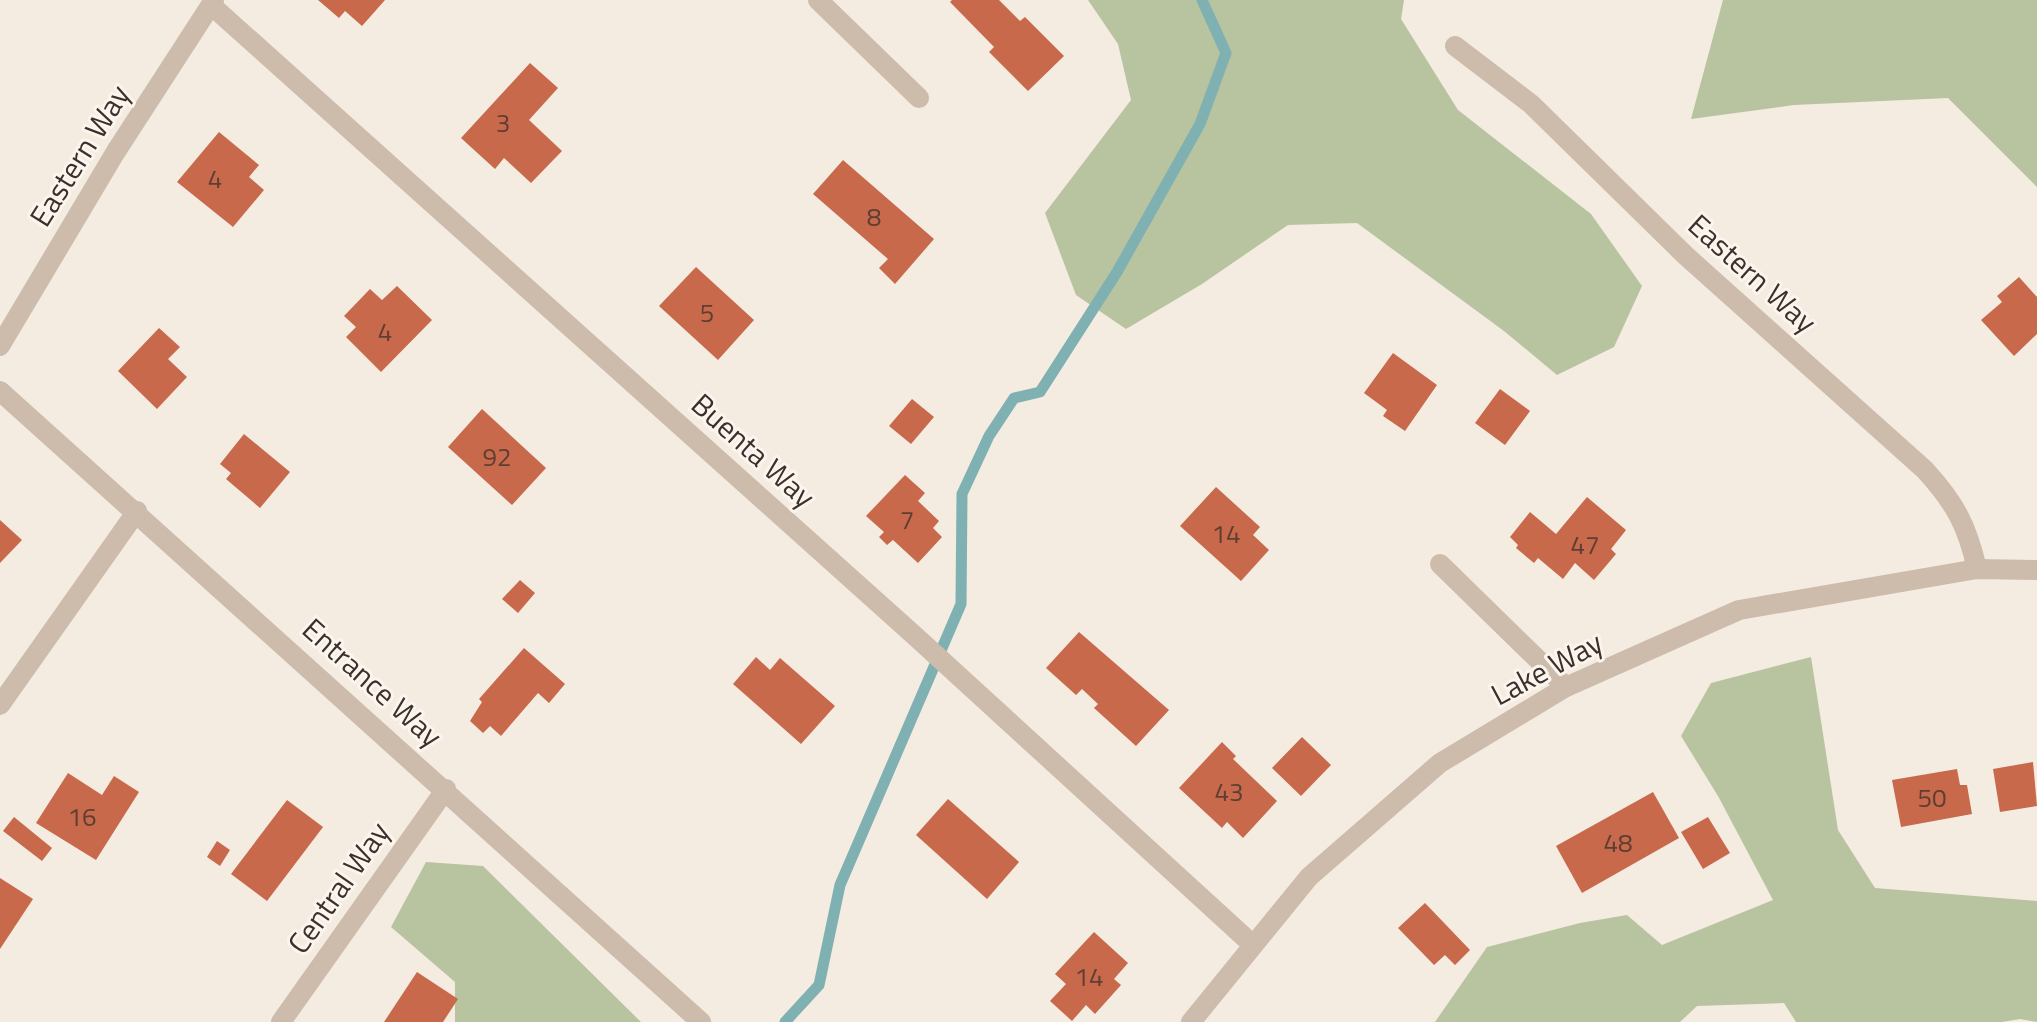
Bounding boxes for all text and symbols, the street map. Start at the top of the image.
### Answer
street label: Eastern Way [17,76,141,235]
house number: 3 [496,103,510,142]
house number: 4 [208,159,222,198]
house number: 8 [867,197,881,236]
street label: Eastern Way [1678,203,1827,344]
house number: 5 [700,293,714,332]
house number: 4 [378,312,392,351]
street label: Buenta Way [681,382,826,519]
house number: 92 [482,437,512,476]
house number: 7 [900,500,914,539]
house number: 14 [1211,514,1241,553]
house number: 47 [1570,525,1600,564]
street label: Entrance Way [292,607,453,758]
street label: Lake Way [1482,619,1611,717]
house number: 43 [1214,772,1244,811]
house number: 50 [1917,778,1947,817]
house number: 16 [67,797,97,836]
street label: Central Way [276,812,401,963]
house number: 48 [1603,823,1633,862]
house number: 14 [1074,957,1104,996]

